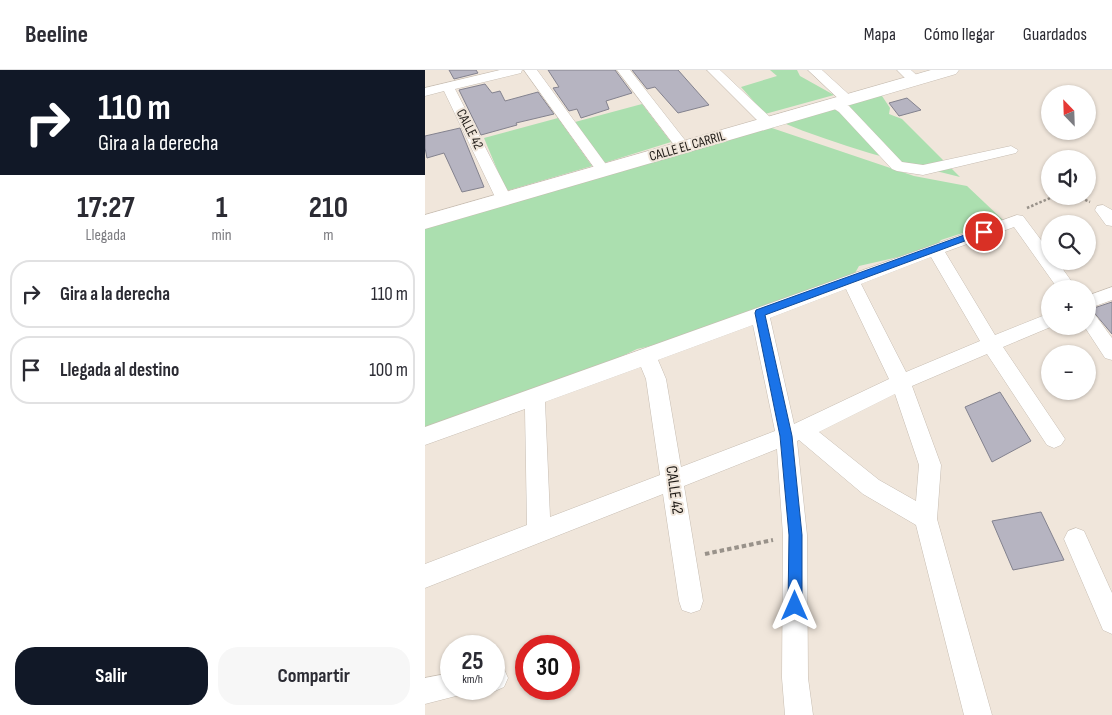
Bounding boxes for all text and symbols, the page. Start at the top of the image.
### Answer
text: Beeline [25,20,88,49]
text: Mapa [864,24,896,45]
text: Cómo llegar [924,24,995,45]
text: Guardados [1023,24,1087,45]
north arrow [1041,85,1096,140]
map controls [1041,85,1096,400]
text: 110 m [98,87,171,130]
icon: right [15,90,80,155]
street label: CALLE 42 [453,106,487,152]
street label: CALLE EL CARRIL [647,127,727,165]
text: Gira a la derecha [98,130,219,157]
button: sound [1041,150,1096,205]
text: 17:27 [77,190,135,226]
text: 1 [216,190,227,226]
text: 210 [309,190,348,226]
pin [963,211,1005,253]
button: search [1041,215,1096,270]
icon: arrive [970,218,998,246]
text: Llegada [86,226,126,245]
text: min [212,226,232,245]
text: m [323,226,333,245]
icon: right [17,280,45,308]
button: + [1041,280,1096,335]
text: Gira a la derecha [60,283,170,306]
text: 110 m [371,283,408,306]
button: − [1041,345,1096,400]
icon: arrive [17,356,45,384]
text: Llegada al destino [60,359,179,382]
text: 100 m [369,359,408,382]
street label: CALLE 42 [661,464,687,516]
position arrow [768,579,820,631]
speed limit sign: 30 [515,635,580,700]
text: 25 [462,646,483,677]
button: Salir [15,647,208,705]
button: Compartir [218,647,410,705]
text: km/h [462,672,483,687]

